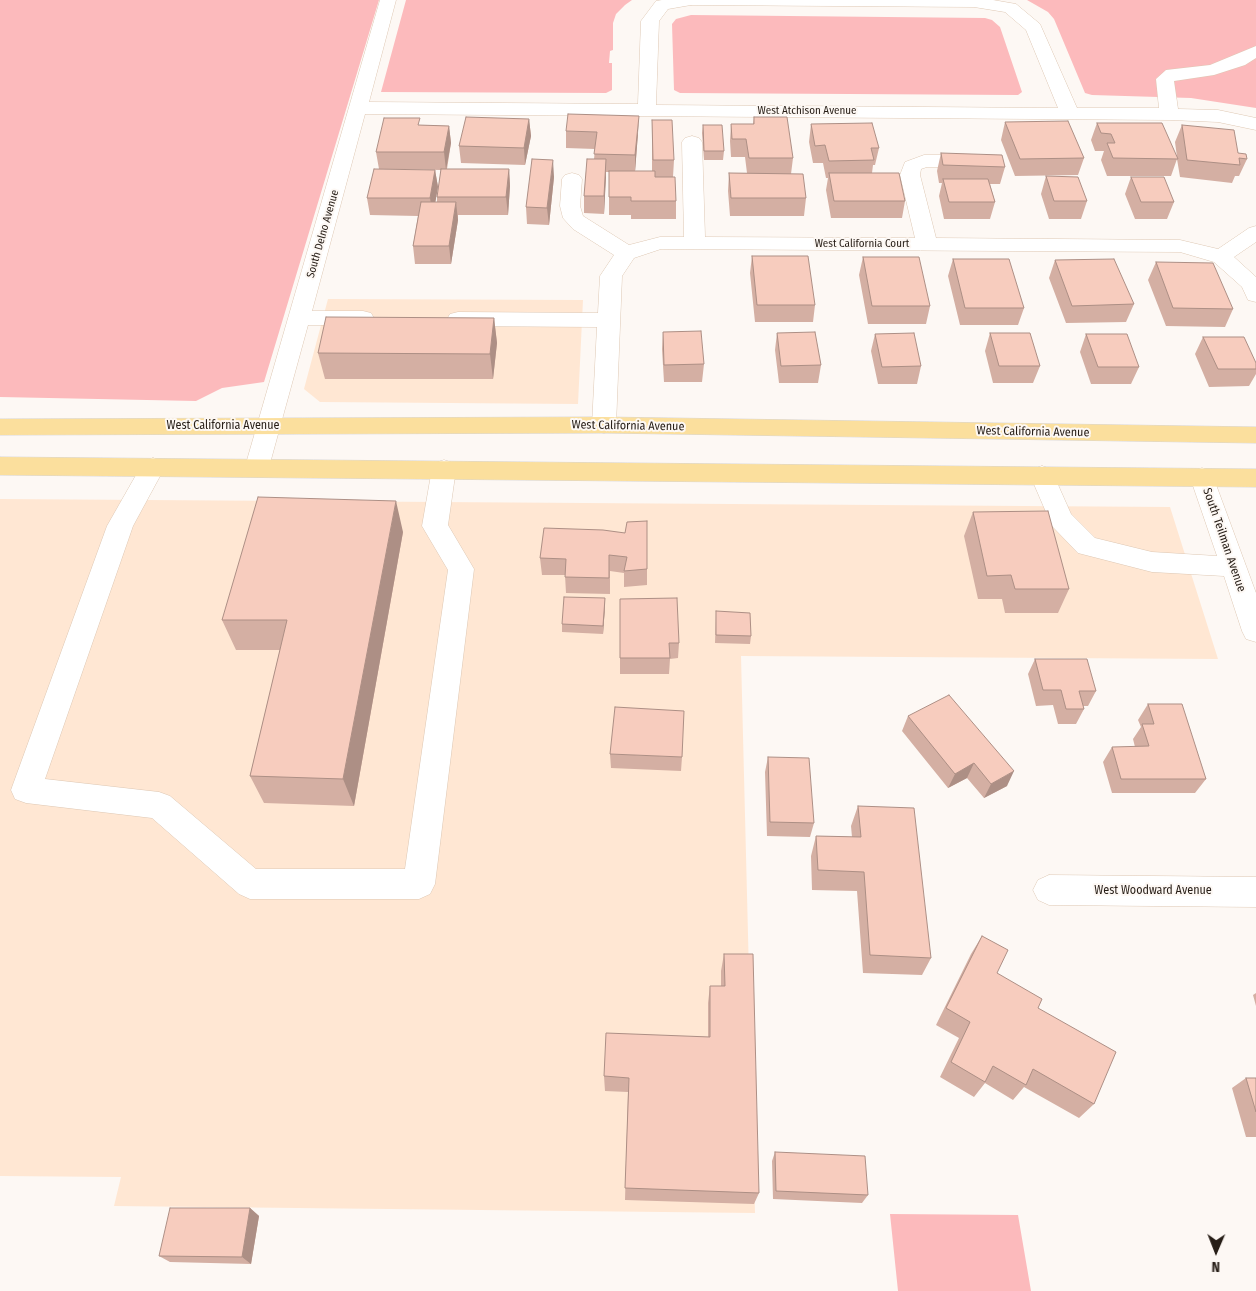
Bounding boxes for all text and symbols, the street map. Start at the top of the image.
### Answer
street label: West Atchison Avenue [758,104,856,118]
street label: South Delno Avenue [304,188,342,280]
street label: West California Court [815,237,909,251]
street label: West California Avenue [572,418,684,434]
street label: West California Avenue [167,419,279,433]
street label: West California Avenue [977,424,1089,440]
street label: South Teilman Avenue [1199,486,1249,594]
street label: West Woodward Avenue [1094,884,1212,898]
north arrow [1191,1226,1241,1276]
text: N [1211,1258,1220,1275]

